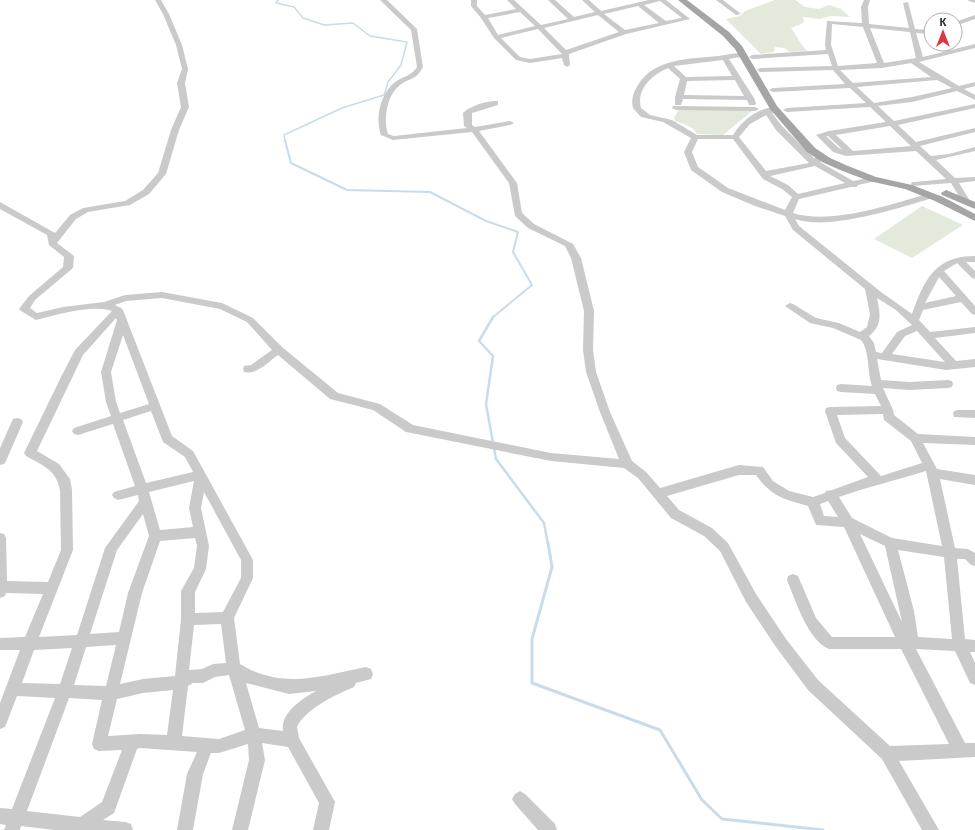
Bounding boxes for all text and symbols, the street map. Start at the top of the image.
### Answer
north arrow [923,12,963,52]
text: K [940,15,947,28]

